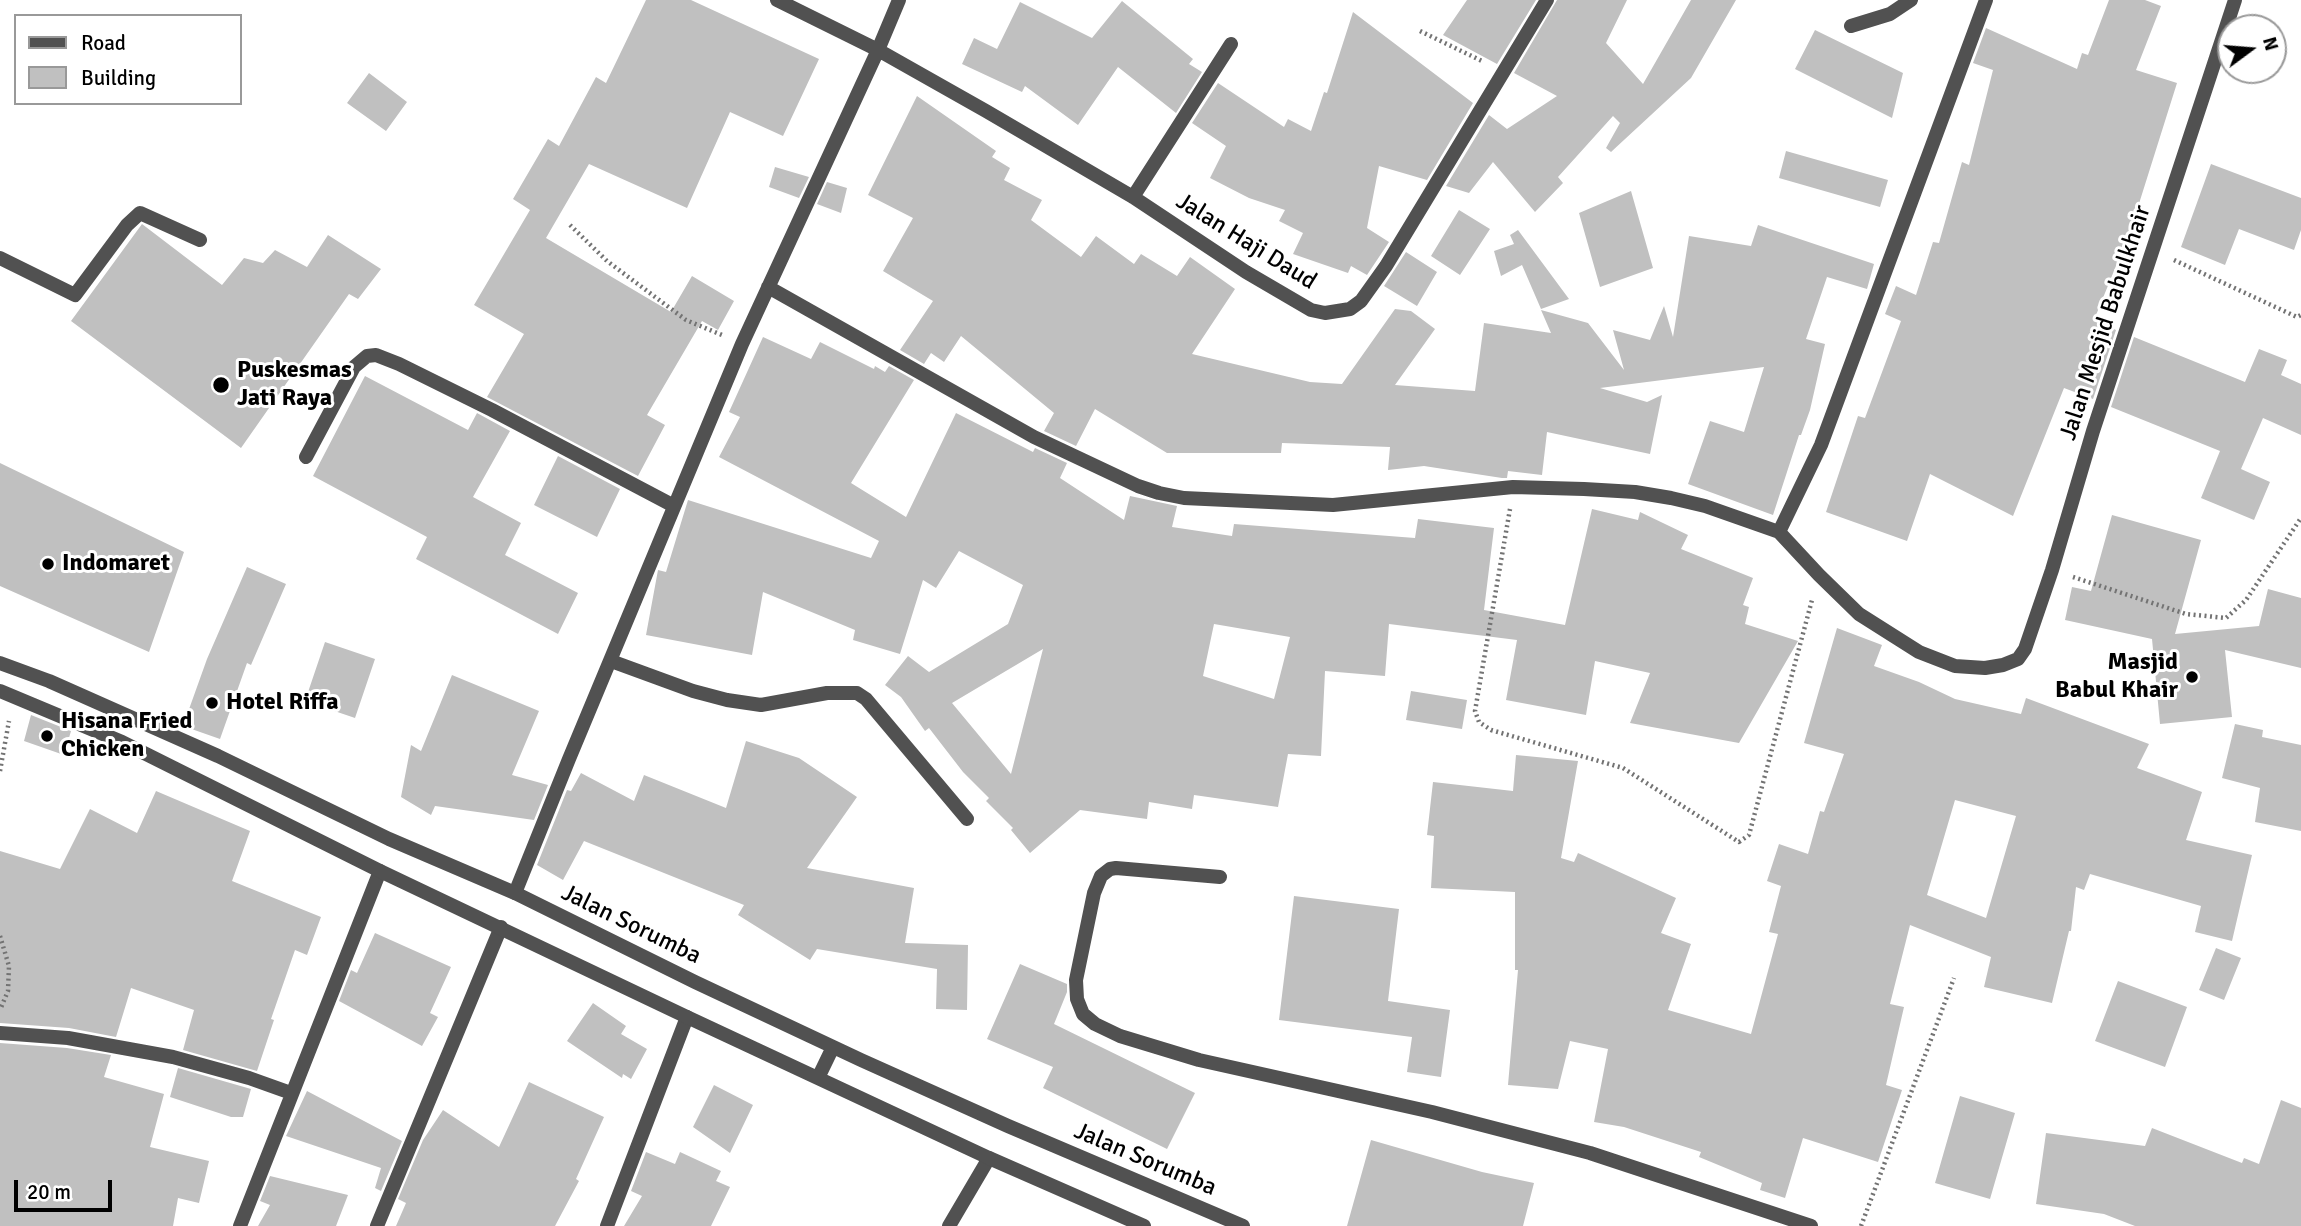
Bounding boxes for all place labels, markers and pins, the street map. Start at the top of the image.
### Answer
place label: Puskesmas Jati Raya [237,357,352,413]
marker: Puskesmas Jati Raya [211,375,231,395]
place label: Indomaret [62,550,170,578]
marker: Indomaret [40,556,56,572]
place label: Masjid Babul Khair [2055,649,2178,705]
marker: Masjid Babul Khair [2184,669,2200,685]
place label: Hotel Riffa [226,689,339,717]
marker: Hotel Riffa [204,695,220,711]
place label: Hisana Fried Chicken [61,708,193,764]
marker: Hisana Fried Chicken [39,728,55,744]

